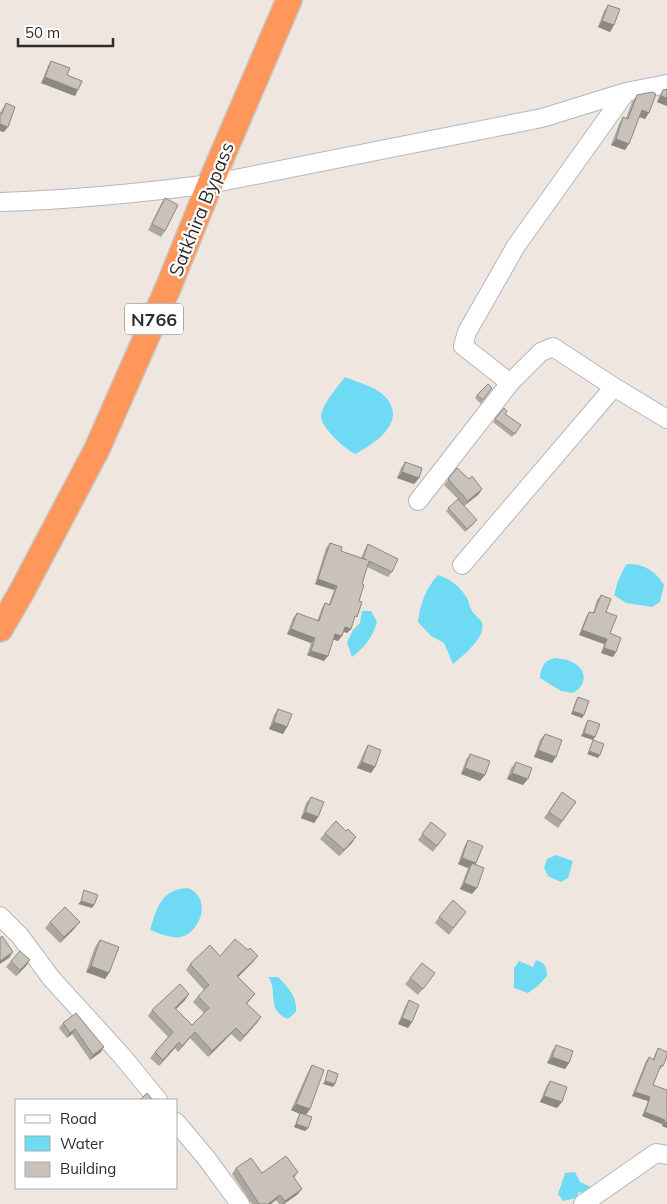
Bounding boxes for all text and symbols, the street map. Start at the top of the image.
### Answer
scale bar [18,15,112,47]
text: 50 m [25,23,60,42]
street label: Satkhira Bypass [163,138,239,280]
road number: N766 [125,304,183,334]
legend [15,1099,178,1189]
text: Road [60,1109,97,1128]
text: Water [60,1134,104,1153]
text: Building [60,1159,116,1178]

